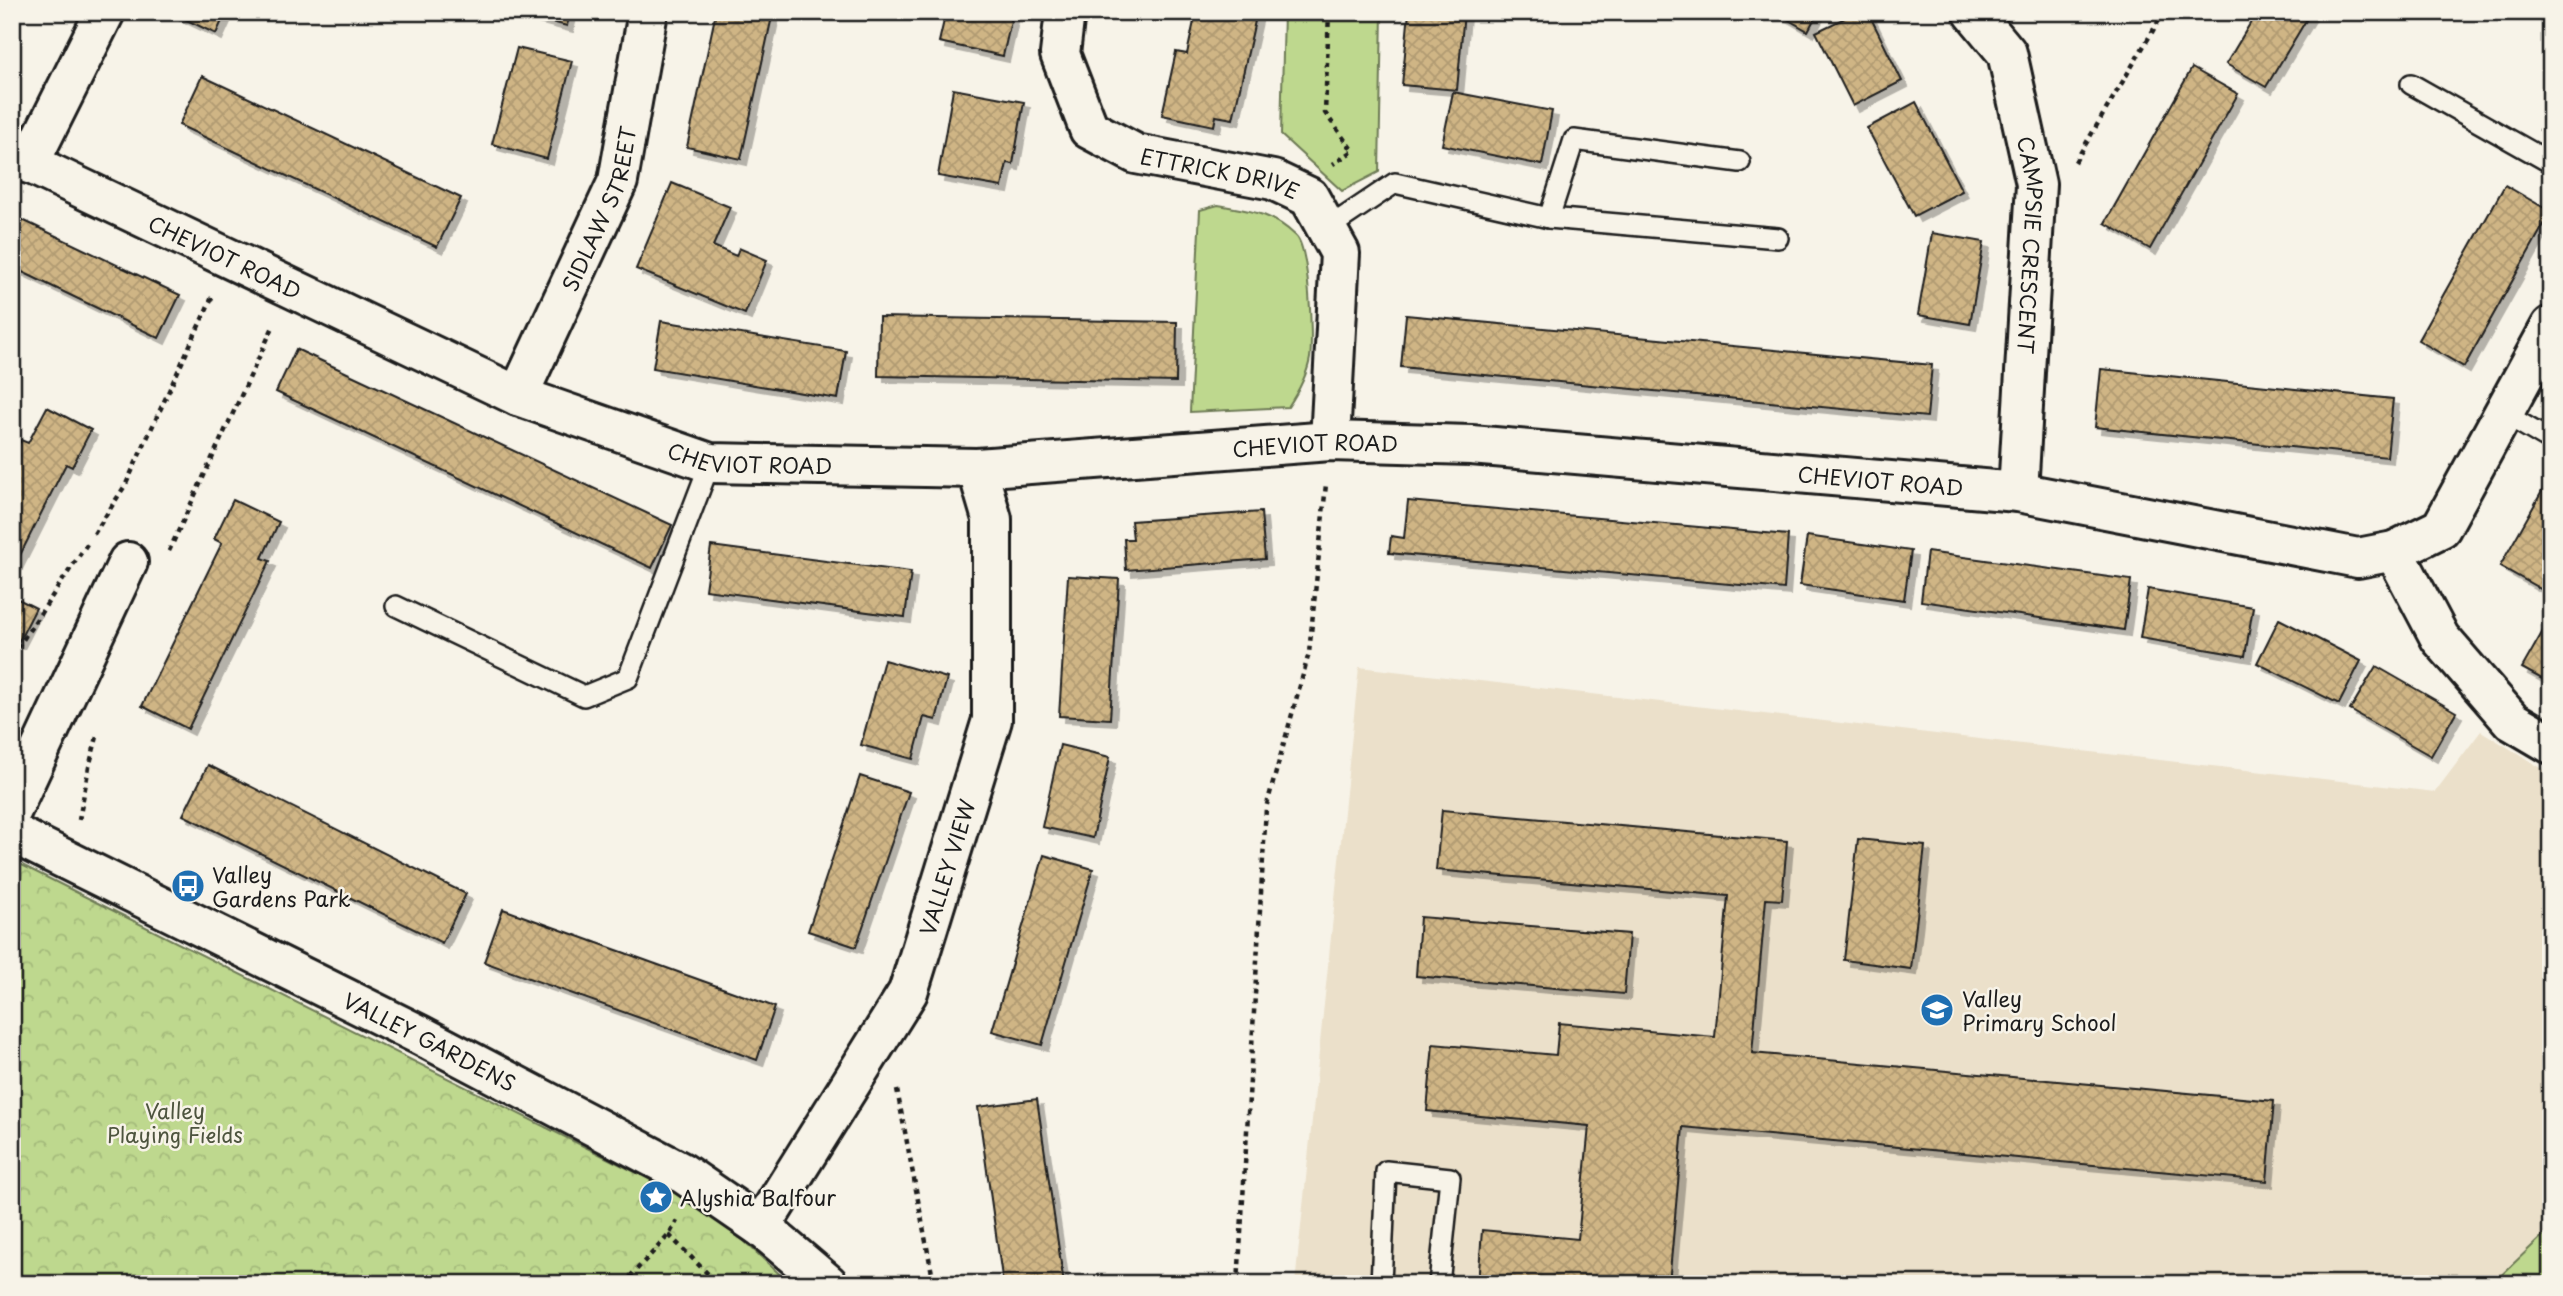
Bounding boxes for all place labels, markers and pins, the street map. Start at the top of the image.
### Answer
place label: Valley Gardens Park [212,858,351,914]
bus stop icon: Valley Gardens Park [169,867,207,905]
place label: Valley Primary School [1962,982,2117,1038]
school or university icon: Valley Primary School [1918,991,1956,1029]
place icon: Alyshia Balfour [637,1178,675,1216]
place label: Alyshia Balfour [680,1181,836,1213]

